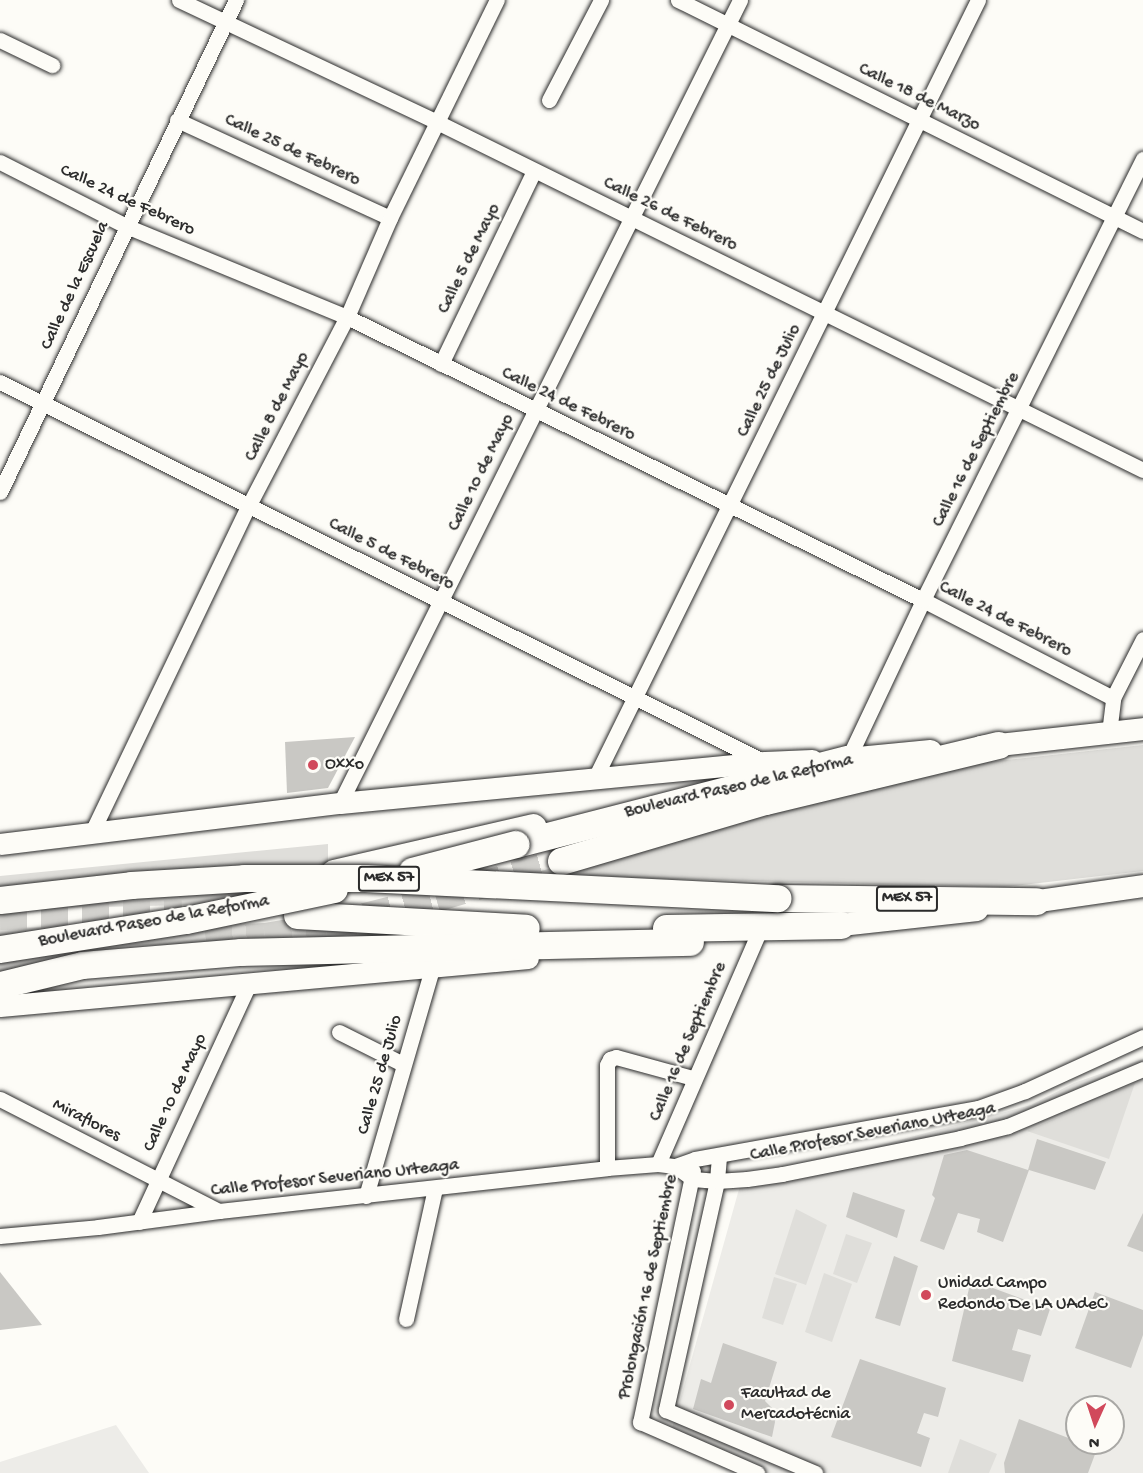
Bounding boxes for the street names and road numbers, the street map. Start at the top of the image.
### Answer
street label: Calle 18 de Marzo [855,59,983,137]
street label: Calle 25 de Febrero [221,110,363,192]
street label: Calle 24 de Febrero [56,160,198,242]
street label: Calle 26 de Febrero [599,173,741,257]
street label: Calle 5 de Mayo [434,200,506,318]
street label: Calle de la Escuela [37,218,115,354]
street label: Calle 25 de Julio [733,321,807,441]
street label: Calle 8 de Mayo [241,349,315,465]
street label: Calle 24 de Febrero [498,363,638,447]
street label: Calle 16 de Septiembre [929,369,1025,531]
street label: Calle 10 de Mayo [444,411,520,535]
street label: Calle 5 de Febrero [324,514,458,596]
street label: Calle 24 de Febrero [935,577,1075,663]
street label: Boulevard Paseo de la Reforma [623,750,855,824]
road number: MEX 57 [358,866,420,892]
road number: MEX 57 [876,886,938,912]
street label: Boulevard Paseo de la Reforma [37,891,271,953]
street label: Calle 16 de Septiembre [646,959,732,1125]
street label: Calle 25 de Julio [354,1013,408,1137]
street label: Calle 10 de Mayo [139,1031,213,1155]
street label: Miraflores [48,1095,124,1147]
street label: Calle Profesor Severiano Urteaga [749,1099,997,1167]
street label: Calle Profesor Severiano Urteaga [210,1155,460,1203]
street label: Prolongación 16 de Septiembre [615,1172,683,1402]

